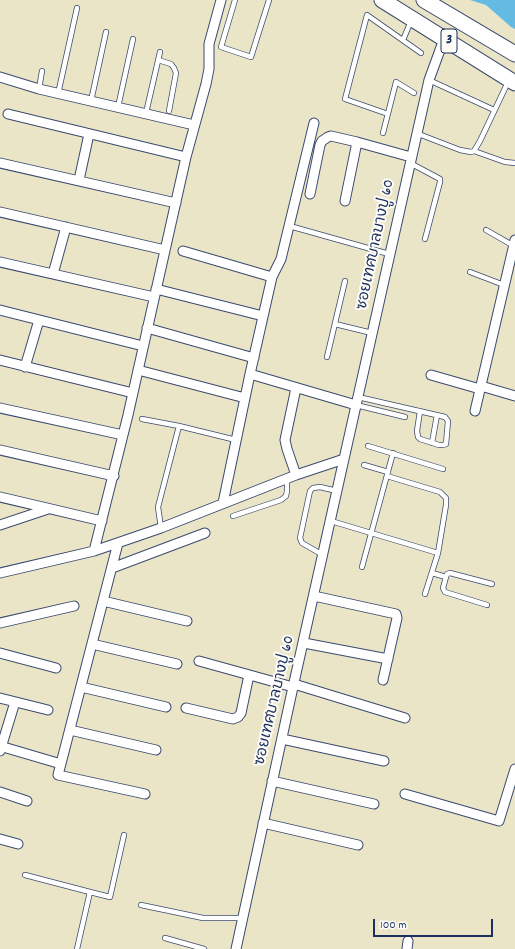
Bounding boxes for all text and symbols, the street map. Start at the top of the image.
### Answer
road number: 3 [441,29,457,53]
street label: ซอยเทศบาลบางปู 60 [354,178,400,312]
street label: ซอยเทศบาลบางปู 60 [252,634,300,768]
scale bar [375,911,495,937]
text: 100 m [380,917,407,934]

